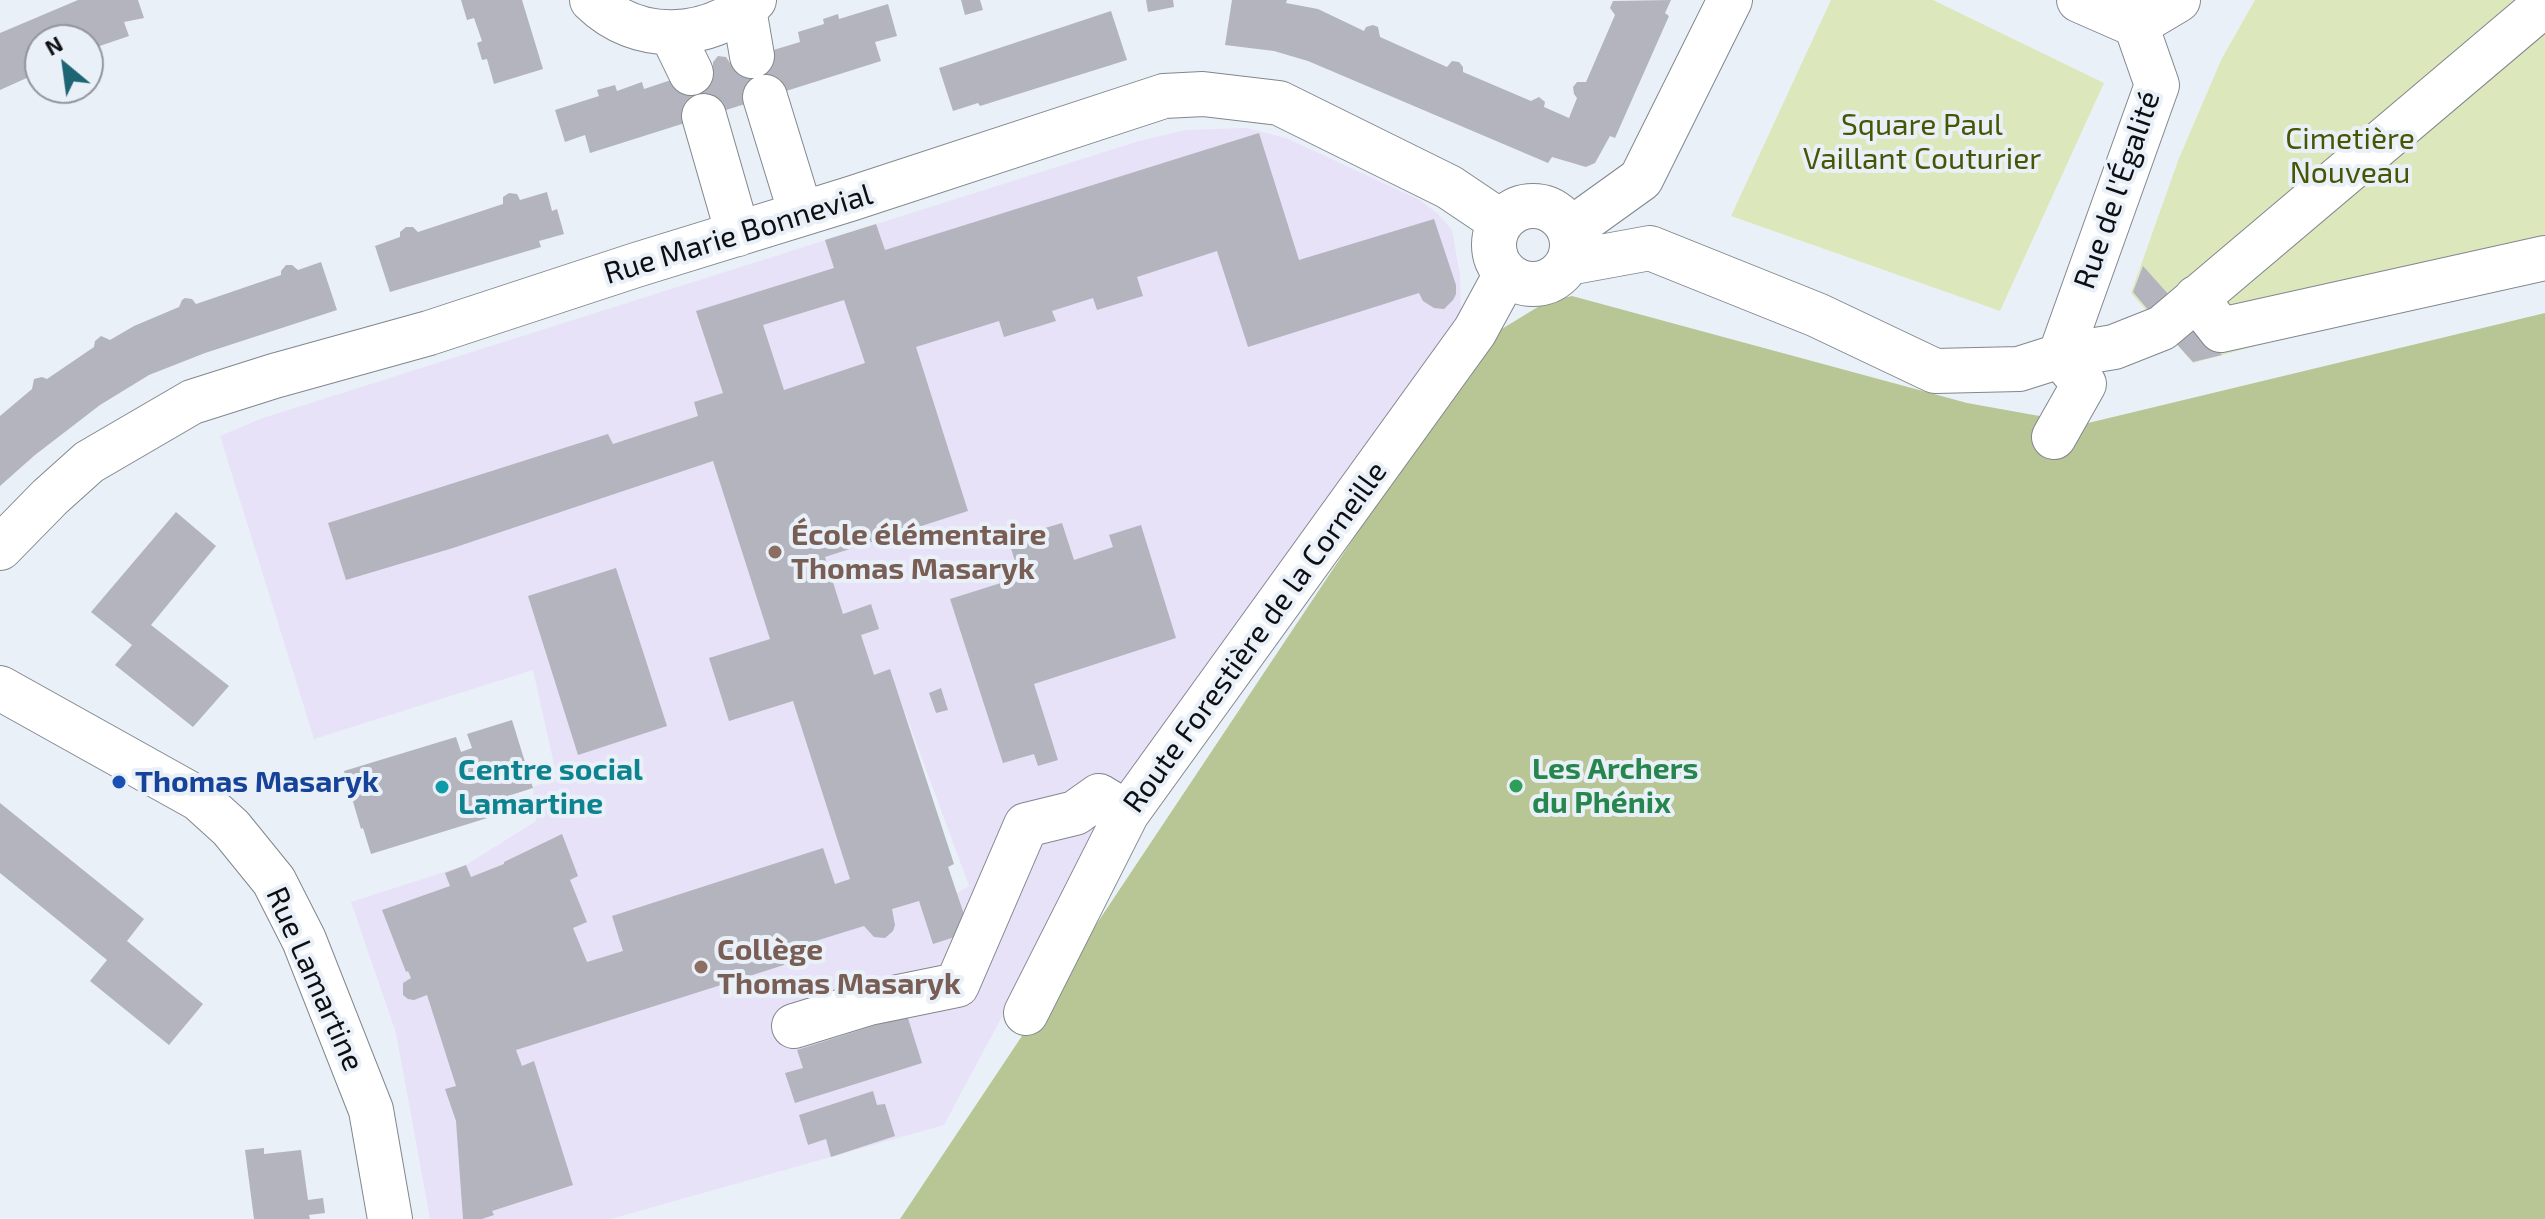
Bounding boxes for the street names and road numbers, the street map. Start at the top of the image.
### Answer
street label: Rue de l'Égalité [2066,86,2168,294]
street label: Rue Marie Bonnevial [599,176,877,292]
street label: Route Forestière de la Corneille [1116,454,1394,820]
street label: Rue Lamartine [258,881,372,1077]

